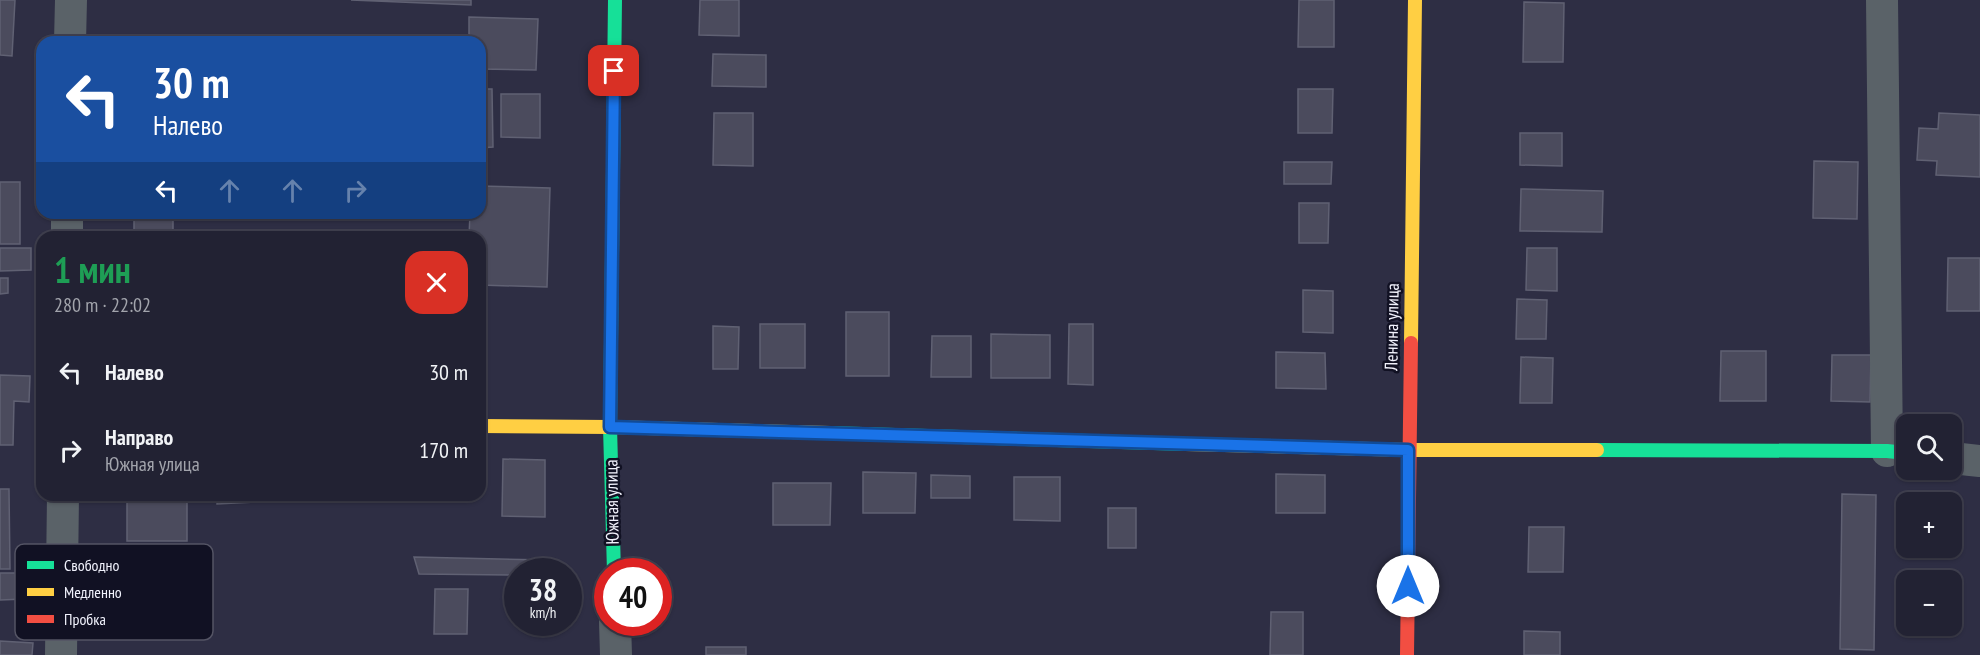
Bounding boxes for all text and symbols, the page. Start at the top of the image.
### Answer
pin [588,45,639,96]
icon: arrive [597,54,630,87]
text: 30 m [153,55,230,110]
icon: left [54,60,132,138]
text: Налево [153,108,223,142]
icon: left [150,174,183,207]
icon: ahead [213,174,246,207]
icon: ahead [276,174,309,207]
icon: right [339,174,372,207]
text: 1 мин [54,246,131,293]
button: close [405,251,468,314]
street label: Ленина улица [1379,283,1404,372]
text: 280 m · 22:02 [54,292,151,318]
icon: left [54,356,87,389]
text: Налево [105,358,164,386]
text: 30 m [429,358,468,386]
map controls [1896,414,1962,636]
button: search [1896,414,1962,480]
text: Направо [105,423,173,451]
icon: right [54,434,87,467]
text: 170 m [419,436,468,464]
text: Южная улица [105,451,200,477]
street label: Южная улица [599,459,624,545]
button: + [1896,492,1962,558]
legend [15,544,213,640]
position arrow [1376,554,1440,618]
text: Свободно [64,555,119,575]
speed limit sign: 40 [594,558,672,636]
text: 38 [529,570,557,609]
button: − [1896,570,1962,636]
text: Медленно [64,582,122,602]
text: km/h [530,603,556,622]
text: Пробка [64,609,106,629]

